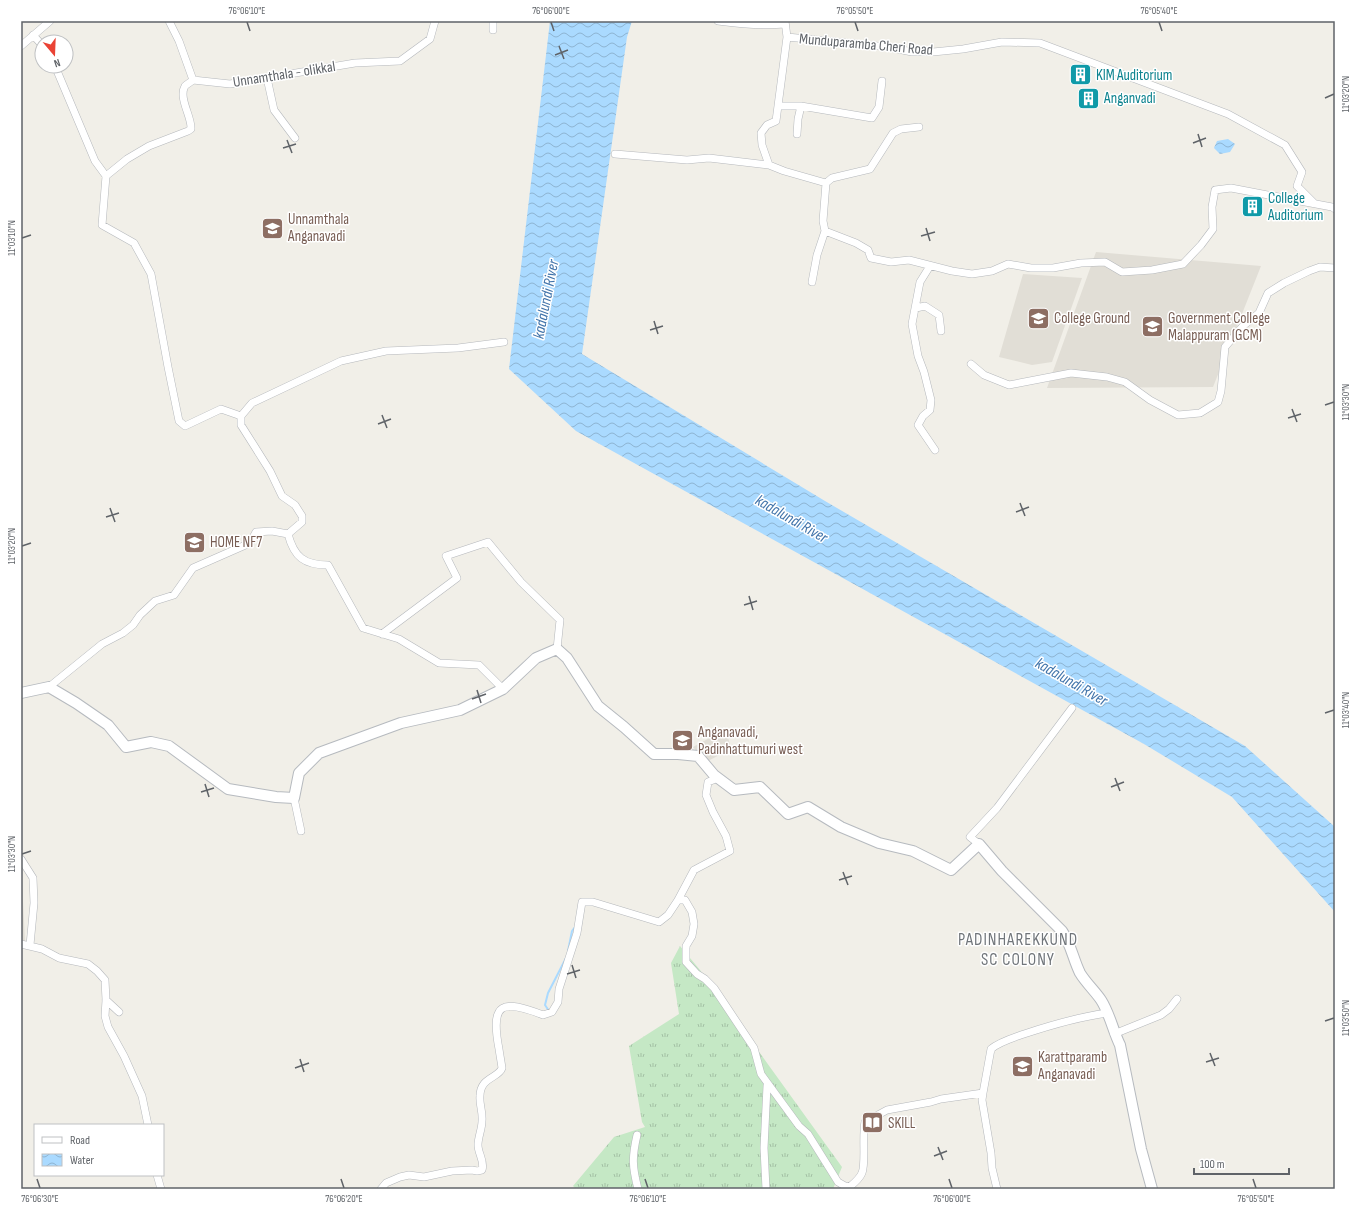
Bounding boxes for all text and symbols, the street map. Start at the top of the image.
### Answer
text: 76°06'10"E [229,5,265,17]
text: 76°06'00"E [532,5,570,17]
text: 76°05'50"E [837,5,873,17]
text: 76°05'40"E [1140,5,1178,17]
street label: Munduparamba Cheri Road [798,29,934,60]
north arrow [34,34,74,74]
text: N [52,56,62,70]
street label: Unnamthala - olikkal [231,57,337,92]
building icon: KIM Auditorium [1067,62,1093,88]
place label: KIM Auditorium [1096,66,1172,85]
text: 11°03'20"N [1340,76,1352,112]
building icon: Anganvadi [1075,85,1101,111]
place label: Anganvadi [1103,89,1156,108]
place label: College Auditorium [1267,189,1323,225]
building icon: College Auditorium [1239,194,1265,220]
place label: Unnamthala Anganavadi [287,210,349,246]
school or university icon: Unnamthala Anganavadi [259,215,285,241]
text: 11°03'10"N [6,220,18,256]
water label: kadalundi River [530,258,564,340]
school or university icon: College Ground [1026,305,1052,331]
place label: College Ground [1054,309,1130,328]
place label: Government College Malappuram (GCM) [1168,309,1270,345]
school or university icon: Government College Malappuram (GCM) [1140,314,1166,340]
text: 11°03'30"N [1340,384,1352,420]
water label: kadalundi River [752,491,831,548]
text: 11°03'20"N [6,528,18,564]
school or university icon: HOME NF7 [181,529,207,555]
place label: HOME NF7 [210,533,262,552]
water label: kadalundi River [1032,654,1111,711]
text: 11°03'40"N [1340,692,1352,728]
place label: Anganavadi, Padinhattumuri west [697,723,803,759]
school or university icon: Anganavadi, Padinhattumuri west [670,728,696,754]
text: 11°03'30"N [6,836,18,872]
district label: PADINHAREKKUND SC COLONY [958,930,1078,970]
text: 11°03'50"N [1340,1000,1352,1036]
place label: Karattparamb Anganavadi [1037,1048,1107,1084]
school or university icon: Karattparamb Anganavadi [1010,1053,1036,1079]
library icon: SKILL [859,1110,885,1136]
place label: SKILL [888,1114,916,1133]
legend [34,1124,164,1176]
text: Road [70,1133,90,1148]
scale bar [1194,1150,1289,1176]
text: Water [70,1153,94,1168]
text: 100 m [1200,1157,1225,1172]
text: 76°06'30"E [21,1193,59,1205]
text: 76°06'20"E [325,1193,363,1205]
text: 76°06'10"E [630,1193,666,1205]
text: 76°06'00"E [933,1193,971,1205]
text: 76°05'50"E [1238,1193,1274,1205]

